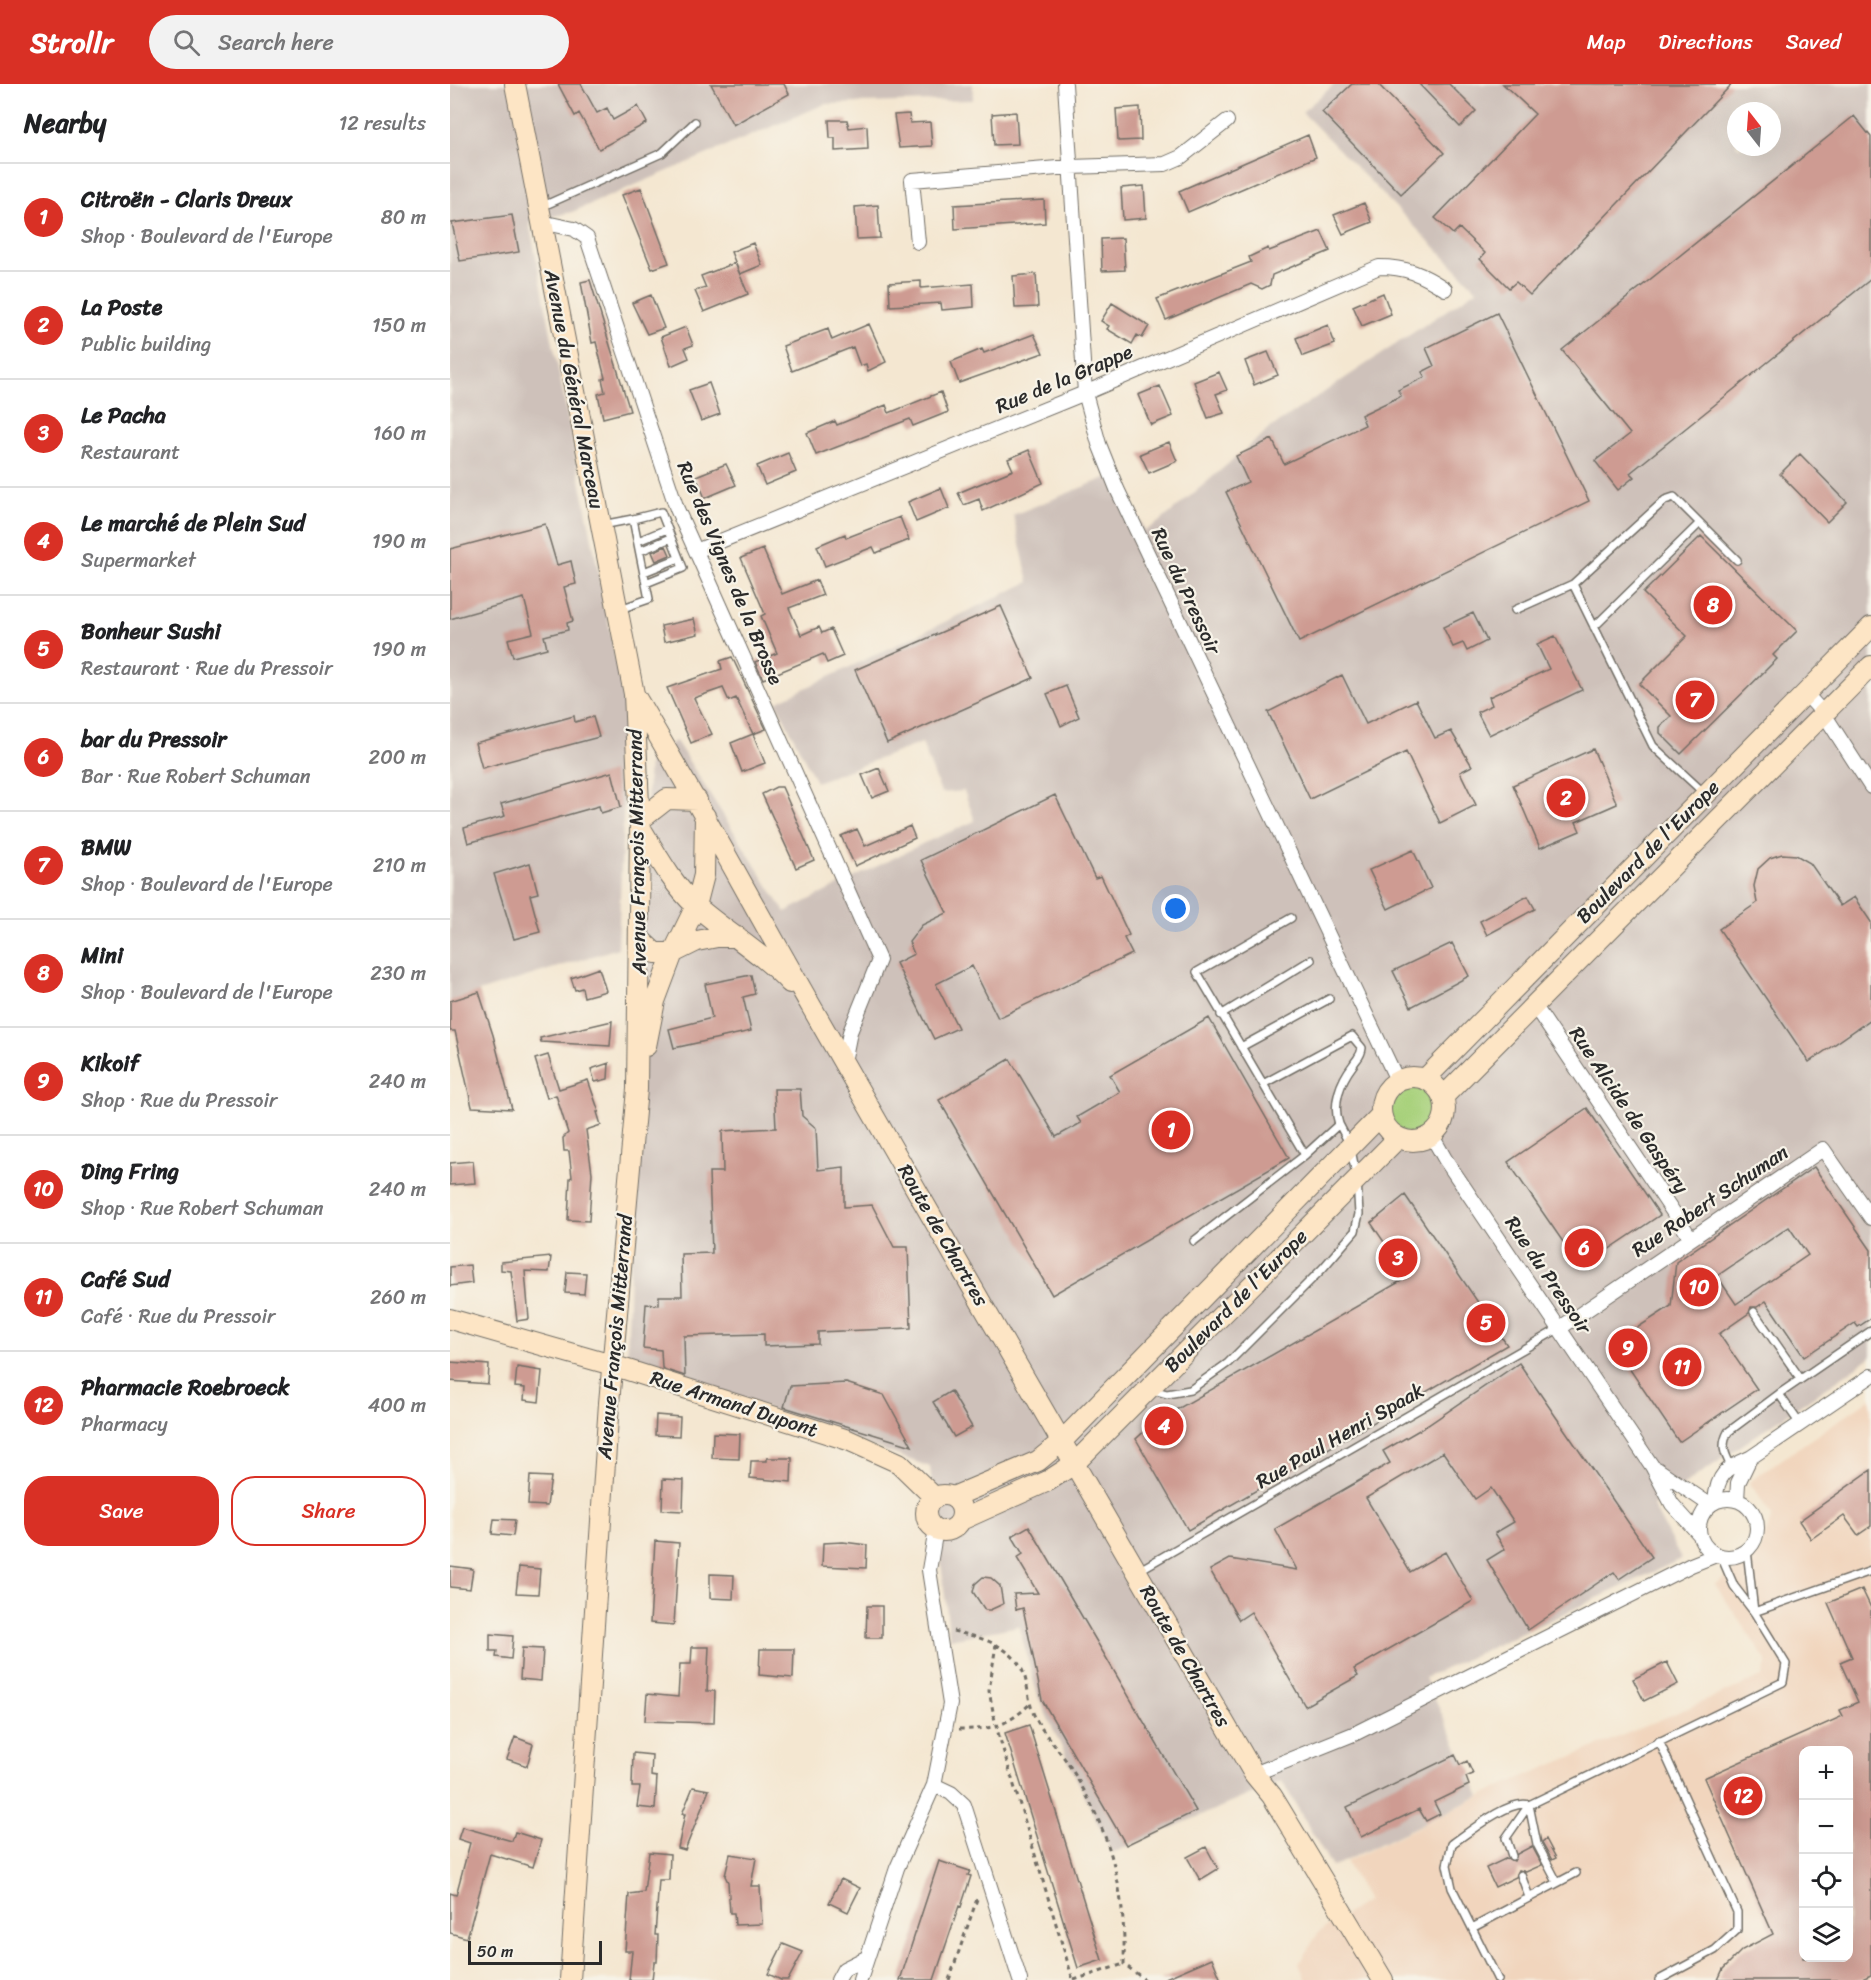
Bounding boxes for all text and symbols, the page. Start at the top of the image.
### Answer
search box [149,15,569,69]
text: Strollr [30,18,113,67]
text: Search here [218,23,334,62]
text: Map [1587,23,1625,61]
text: Directions [1658,23,1753,61]
text: Saved [1786,23,1841,61]
icon: search [170,26,203,59]
text: Nearby [24,100,106,146]
north arrow [1727,102,1781,156]
text: 12 results [339,106,426,141]
text: Citroën - Claris Dreux [81,180,292,219]
text: 1 [39,200,48,235]
text: 80 m [381,200,426,235]
text: Shop · Boulevard de l'Europe [81,219,333,254]
street label: Avenue du Général Marceau [533,265,614,512]
text: La Poste [81,288,162,327]
text: 2 [38,308,49,343]
text: 150 m [372,308,426,343]
text: Public building [81,327,211,362]
street label: Rue de la Grappe [990,334,1138,424]
text: Le Pacha [81,396,166,435]
text: 3 [38,416,49,451]
text: 160 m [373,416,426,451]
text: Restaurant [81,435,180,470]
street label: Rue des Vignes de la Brosse [667,456,793,691]
text: Le marché de Plein Sud [81,504,305,543]
street label: Rue du Pressoir [1141,522,1232,662]
text: 4 [37,524,50,559]
text: 190 m [372,524,426,559]
text: Supermarket [81,543,196,578]
pin: 8 [1694,582,1732,628]
text: Bonheur Sushi [81,612,221,651]
text: 5 [37,632,50,667]
text: 190 m [372,632,426,667]
text: Restaurant · Rue du Pressoir [81,651,332,686]
pin: 7 [1676,678,1714,722]
text: bar du Pressoir [81,720,226,759]
street label: Avenue François Mitterrand [617,728,657,976]
text: 6 [38,740,49,775]
text: 200 m [369,740,426,775]
text: Bar · Rue Robert Schuman [81,759,311,794]
street label: Boulevard de l'Europe [1568,772,1728,932]
pin: 2 [1546,776,1586,820]
text: BMW [81,828,131,867]
text: 7 [38,848,49,883]
text: 210 m [373,848,426,883]
text: Shop · Boulevard de l'Europe [81,867,333,902]
your location [1161,894,1190,923]
text: Mini [81,936,123,975]
text: 8 [37,956,50,991]
text: 230 m [370,956,426,991]
text: Shop · Boulevard de l'Europe [81,975,333,1010]
street label: Rue Alcide de Gaspéry [1560,1019,1699,1201]
text: Kikoif [81,1044,139,1083]
text: 9 [37,1064,50,1099]
text: 240 m [369,1064,426,1099]
text: Shop · Rue du Pressoir [81,1083,277,1118]
pin: 1 [1152,1108,1190,1152]
street label: Rue Robert Schuman [1624,1135,1796,1267]
text: Ding Fring [81,1152,179,1191]
street label: Route de Chartres [888,1157,998,1314]
text: 10 [33,1172,54,1207]
text: 240 m [369,1172,426,1207]
text: Shop · Rue Robert Schuman [81,1191,324,1226]
street label: Rue du Pressoir [1495,1209,1602,1343]
street label: Avenue François Mitterrand [587,1212,643,1462]
street label: Boulevard de l'Europe [1156,1221,1316,1381]
pin: 6 [1564,1226,1604,1270]
pin: 3 [1378,1236,1418,1280]
text: Café Sud [81,1260,170,1299]
pin: 10 [1680,1264,1718,1310]
text: 11 [35,1280,52,1315]
text: 260 m [370,1280,426,1315]
text: Café · Rue du Pressoir [81,1299,275,1334]
pin: 5 [1466,1300,1506,1346]
pin: 9 [1608,1326,1648,1370]
pin: 11 [1662,1344,1702,1390]
street label: Rue Armand Dupont [646,1360,823,1448]
text: Pharmacie Roebroeck [81,1368,289,1407]
street label: Rue Paul Henri Spaak [1249,1373,1431,1499]
text: 12 [33,1388,54,1423]
text: 400 m [368,1388,426,1423]
pin: 4 [1144,1404,1184,1448]
text: Pharmacy [81,1407,168,1442]
button: Save [24,1476,219,1546]
button: Share [231,1476,426,1546]
street label: Route de Chartres [1130,1578,1240,1735]
map controls [1799,1746,1853,1962]
button: + [1799,1746,1853,1800]
pin: 12 [1724,1774,1762,1818]
button: − [1799,1800,1853,1854]
button: locate [1799,1854,1853,1908]
button: layers [1799,1908,1853,1962]
text: 50 m [477,1937,513,1966]
scale bar [468,1938,602,1966]

